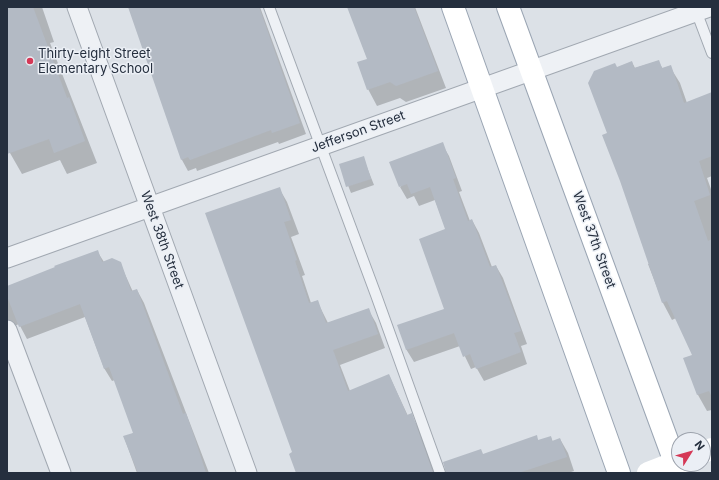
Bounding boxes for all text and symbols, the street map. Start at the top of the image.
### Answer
place label: Thirty-eight Street Elementary School [38,46,153,77]
marker: Thirty-eight Street Elementary School [25,56,35,66]
street label: Jefferson Street [309,108,407,156]
street label: West 38th Street [137,189,187,291]
street label: West 37th Street [569,189,619,291]
north arrow [671,432,711,472]
text: N [692,438,708,453]

